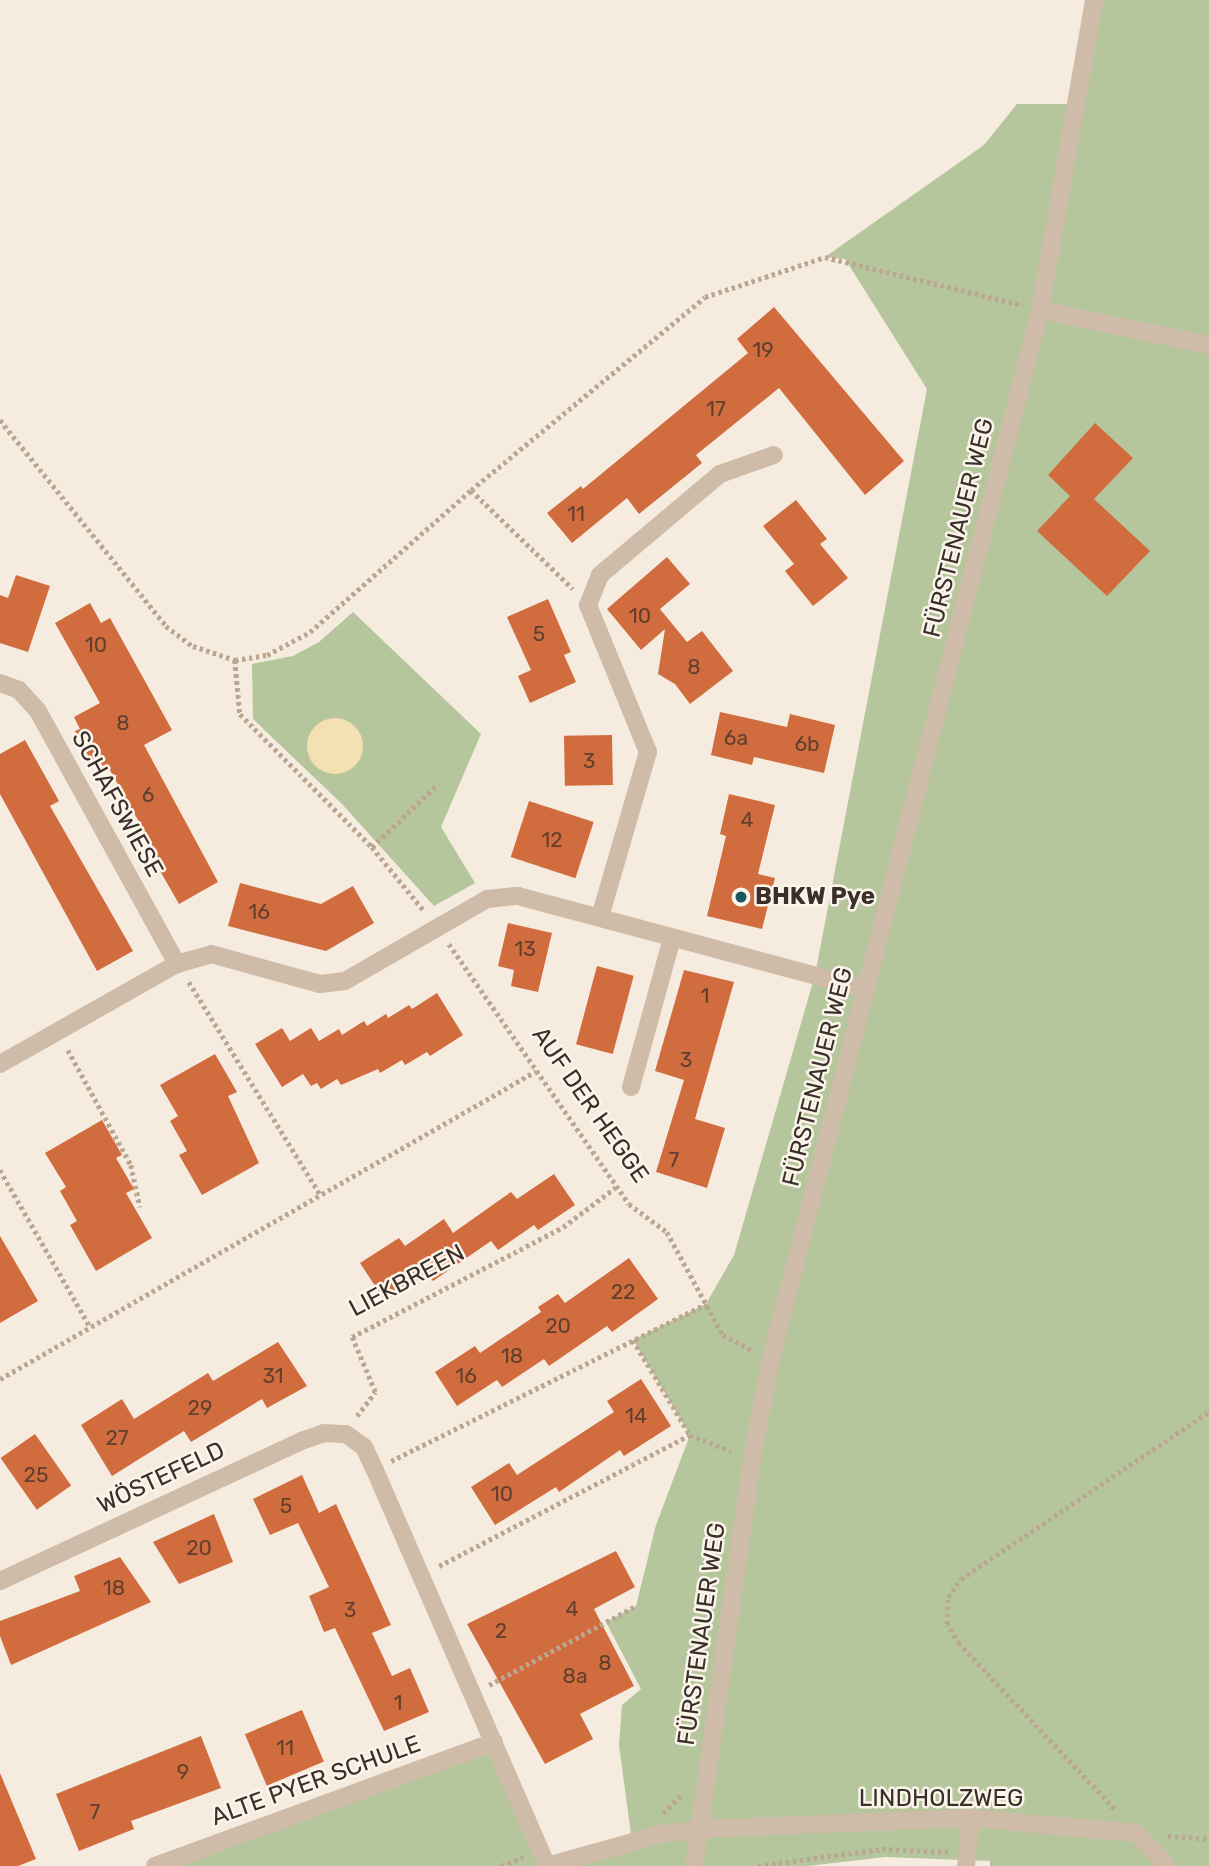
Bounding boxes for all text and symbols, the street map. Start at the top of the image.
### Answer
house number: 19 [752,337,774,363]
house number: 17 [706,396,726,422]
street label: FÜRSTENAUER WEG [918,415,1000,641]
house number: 11 [567,501,585,527]
house number: 10 [629,603,651,629]
house number: 5 [533,621,545,647]
house number: 10 [85,632,107,658]
house number: 8 [687,654,701,680]
house number: 8 [116,710,130,736]
house number: 6a [724,725,748,751]
street label: SCHAFSWIESE [65,726,169,882]
house number: 6b [794,731,820,757]
house number: 3 [583,748,595,774]
house number: 6 [142,782,154,808]
house number: 4 [740,807,754,833]
house number: 12 [541,827,563,853]
place label: BHKW Pye [755,883,875,911]
marker: BHKW Pye [733,889,749,905]
house number: 16 [248,899,270,925]
house number: 13 [514,936,536,962]
street label: FÜRSTENAUER WEG [777,964,859,1190]
house number: 1 [701,983,709,1009]
street label: AUF DER HEGGE [525,1021,655,1189]
house number: 3 [680,1047,692,1073]
house number: 7 [669,1147,679,1173]
street label: LIEKBREEN [344,1239,470,1323]
house number: 22 [611,1279,635,1305]
house number: 20 [545,1313,571,1339]
house number: 18 [501,1343,523,1369]
house number: 31 [262,1363,284,1389]
house number: 16 [455,1363,477,1389]
house number: 29 [188,1395,212,1421]
house number: 14 [625,1403,647,1429]
house number: 27 [105,1425,129,1451]
street label: WÖSTEFELD [93,1436,229,1520]
house number: 25 [24,1462,48,1488]
house number: 10 [491,1481,513,1507]
house number: 5 [280,1493,292,1519]
street label: FÜRSTENAUER WEG [672,1521,732,1747]
house number: 20 [186,1535,212,1561]
house number: 18 [103,1575,125,1601]
house number: 4 [565,1596,579,1622]
house number: 3 [344,1597,356,1623]
house number: 2 [495,1618,507,1644]
house number: 8 [598,1650,612,1676]
house number: 8a [563,1663,587,1689]
house number: 1 [394,1690,402,1716]
street label: ALTE PYER SCHULE [207,1730,425,1832]
house number: 11 [276,1735,294,1761]
house number: 9 [177,1759,189,1785]
street label: LINDHOLZWEG [859,1785,1023,1813]
house number: 7 [90,1799,100,1825]

